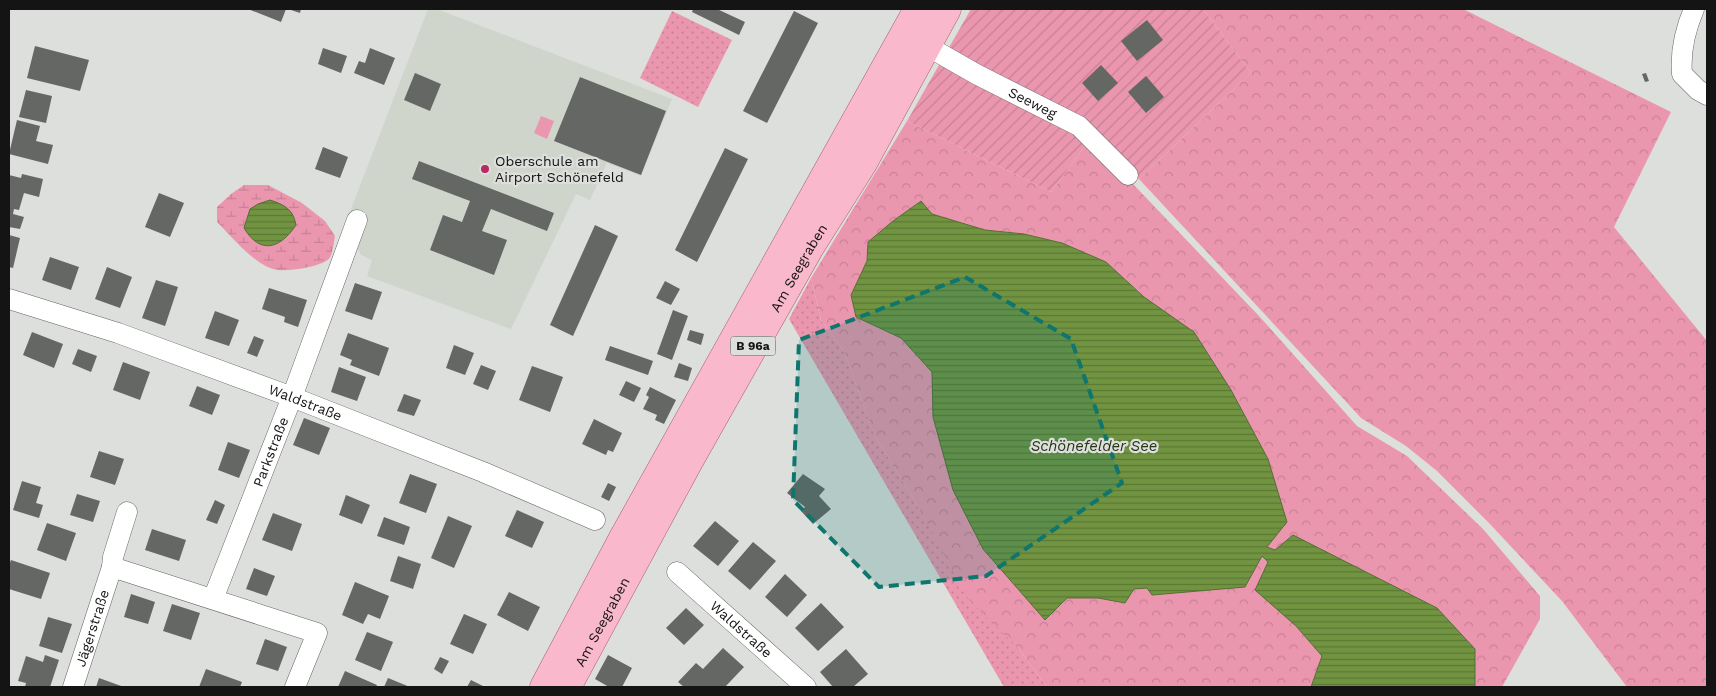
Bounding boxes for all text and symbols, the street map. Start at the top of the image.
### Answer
street label: Seeweg [1006,84,1060,122]
place label: Oberschule am Airport Schönefeld [495,153,624,185]
marker: Oberschule am Airport Schönefeld [479,163,491,175]
street label: Am Seegraben [767,221,831,315]
road number: B 96a [730,336,776,356]
street label: Waldstraße [266,381,344,424]
street label: Parkstraße [250,415,291,489]
water label: Schönefelder See [1031,437,1157,455]
street label: Am Seegraben [572,575,633,669]
street label: Jägerstraße [72,588,112,669]
street label: Waldstraße [707,598,775,661]

